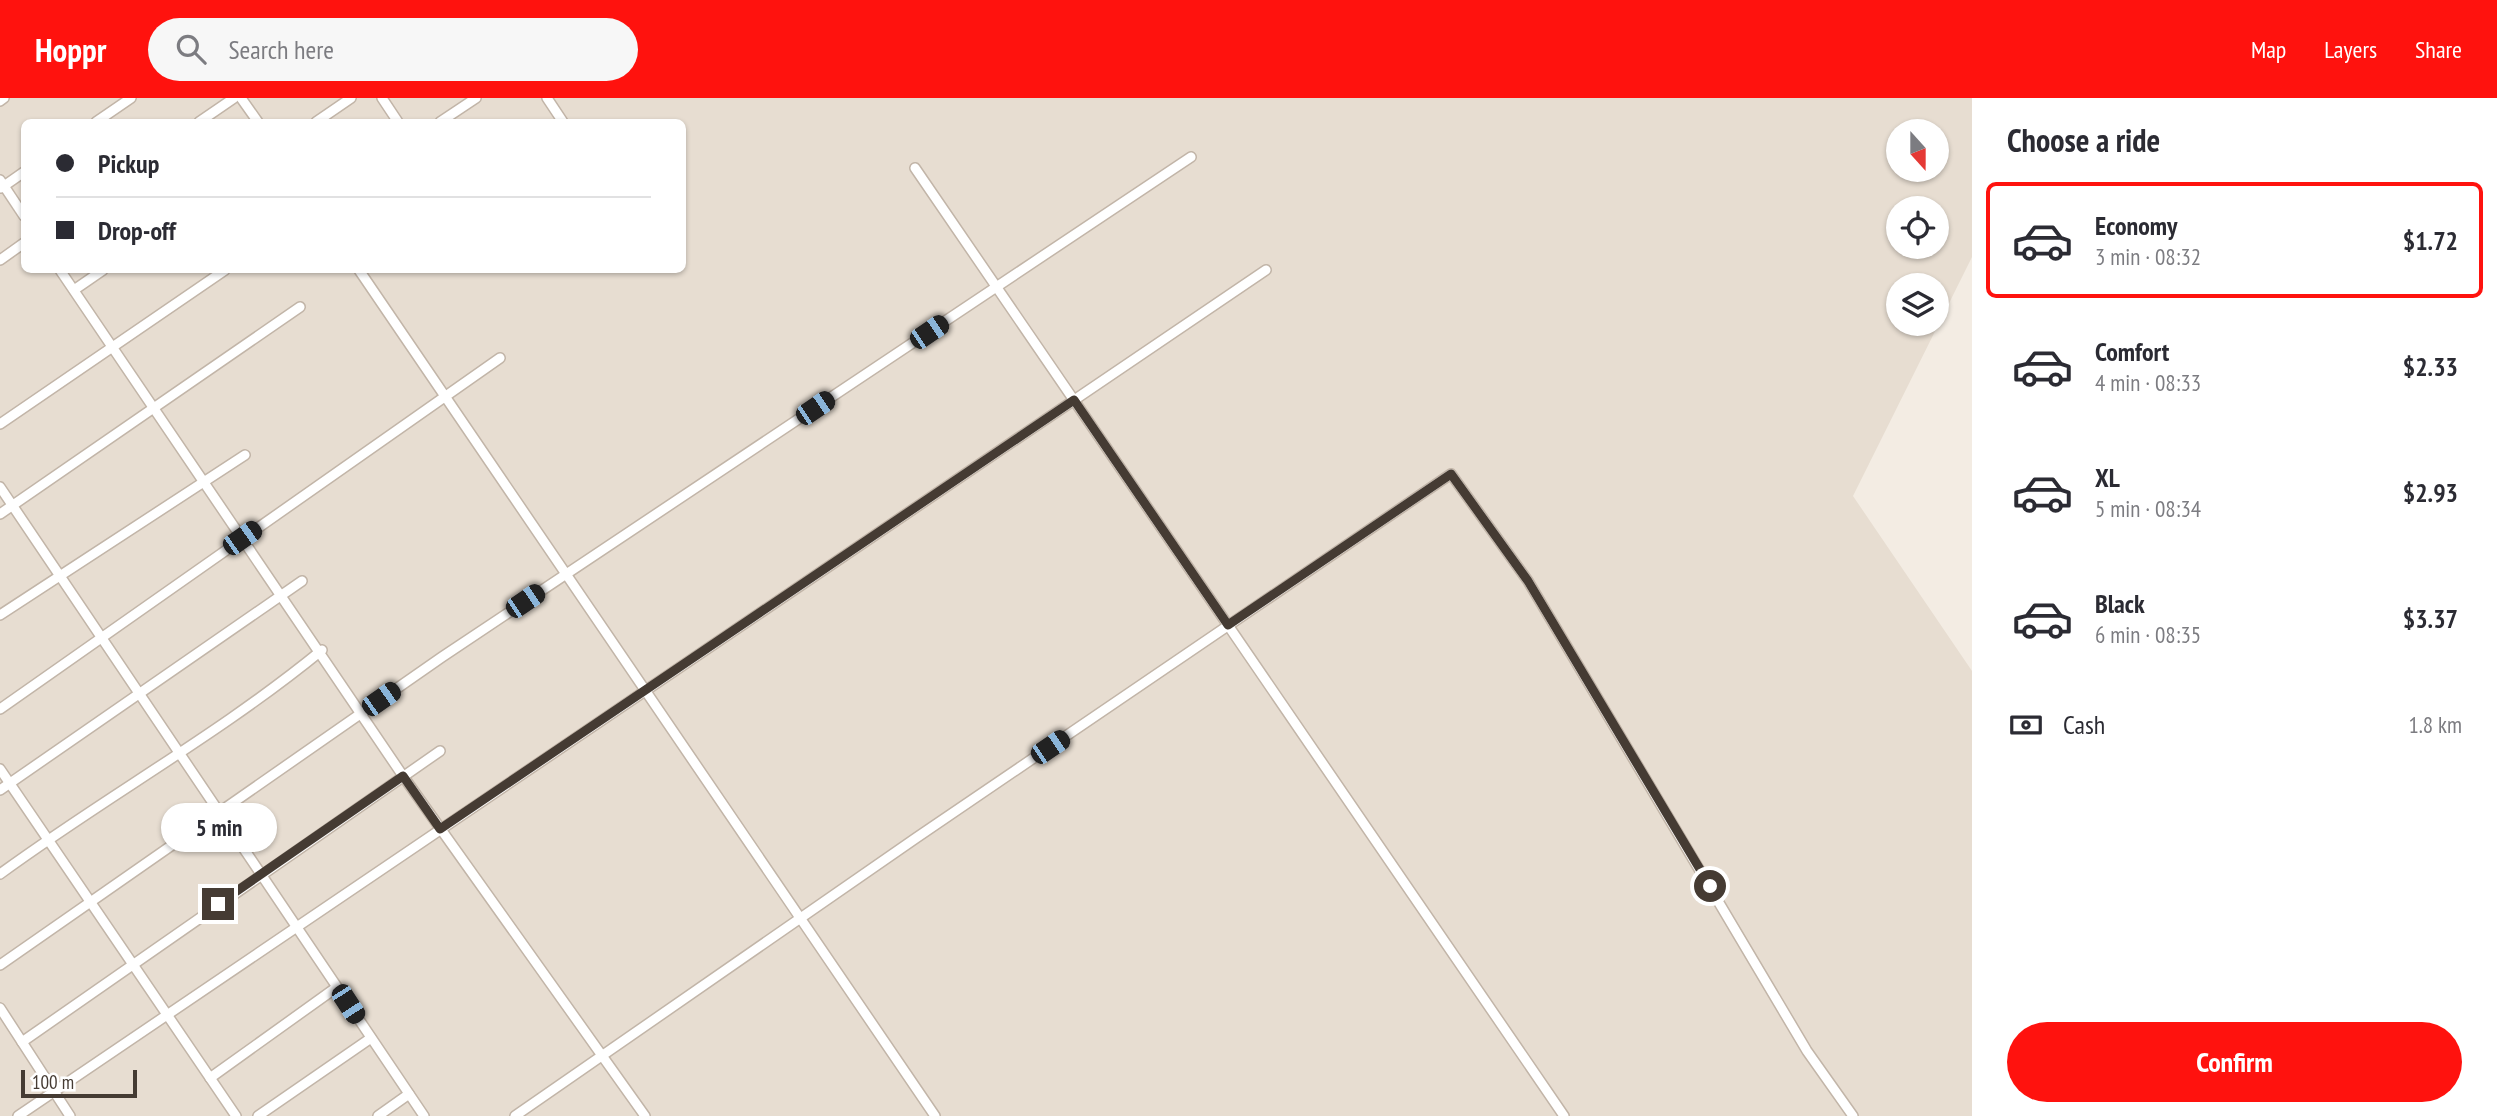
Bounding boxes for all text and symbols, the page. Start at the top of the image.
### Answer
search box [148,18,638,81]
text: Hoppr [35,28,106,71]
icon: search [172,30,210,68]
text: Search here [228,33,334,66]
text: Map [2251,34,2286,65]
text: Layers [2324,34,2377,65]
text: Share [2415,34,2462,65]
north arrow [1886,119,1950,182]
map controls [1886,119,1949,336]
text: Choose a ride [2007,119,2160,161]
text: Pickup [98,147,159,180]
button: locate [1886,196,1949,259]
icon: car [2011,209,2074,272]
text: Economy [2095,209,2177,242]
text: Drop-off [98,214,176,247]
text: $1.72 [2403,224,2458,257]
text: 3 min · 08:32 [2095,242,2201,271]
button: layers [1886,273,1949,336]
car [906,312,953,352]
icon: car [2011,335,2074,398]
text: Comfort [2095,335,2169,368]
text: $2.33 [2403,350,2458,383]
text: 4 min · 08:33 [2095,368,2201,397]
car [792,388,839,428]
icon: car [2011,461,2074,524]
text: XL [2095,461,2120,494]
text: $2.93 [2403,476,2458,509]
text: 5 min · 08:34 [2095,494,2201,523]
car [219,517,266,559]
car [502,581,549,621]
icon: car [2011,587,2074,650]
text: Black [2095,587,2145,620]
text: $3.37 [2403,602,2458,635]
text: 6 min · 08:35 [2095,620,2201,649]
car [358,678,405,720]
icon: cash [2007,706,2045,744]
text: Cash [2063,708,2105,741]
text: 1.8 km [2408,710,2462,739]
car [1027,727,1074,767]
callout: 5 min [160,802,276,852]
text: 5 min [196,813,242,842]
route start [1694,870,1726,902]
route end [202,888,234,920]
car [328,981,369,1027]
button: Confirm [2007,1022,2462,1102]
scale bar [21,1067,136,1099]
text: 100 m [32,1070,74,1094]

